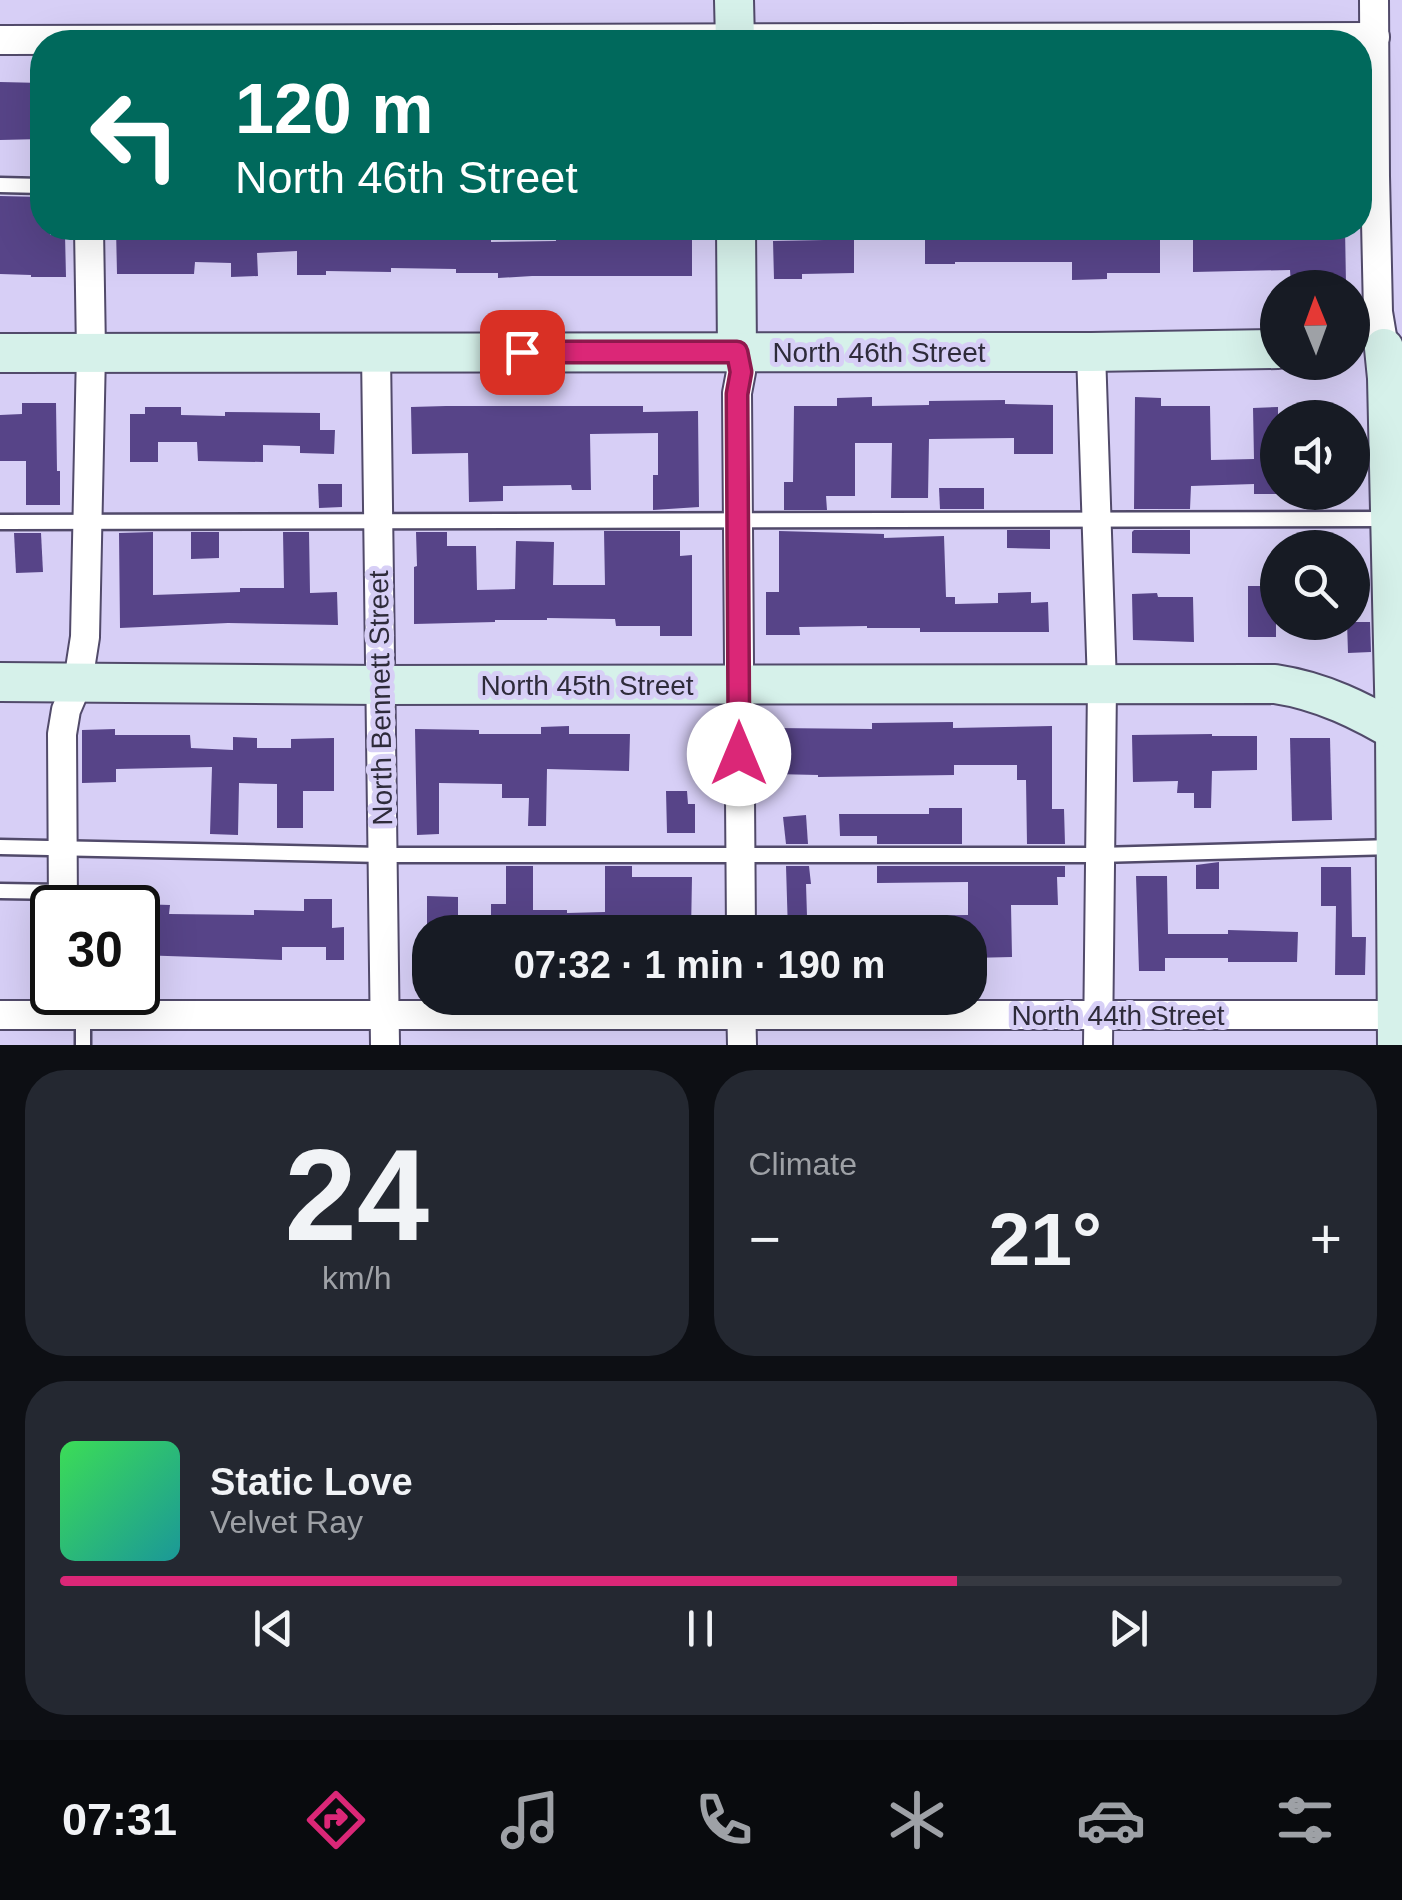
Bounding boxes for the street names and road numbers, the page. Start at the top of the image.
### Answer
street label: North 46th Street [772,337,986,368]
street label: North Bennett Street [363,570,398,826]
street label: North 45th Street [480,670,694,701]
street label: North 44th Street [1011,1000,1225,1031]

